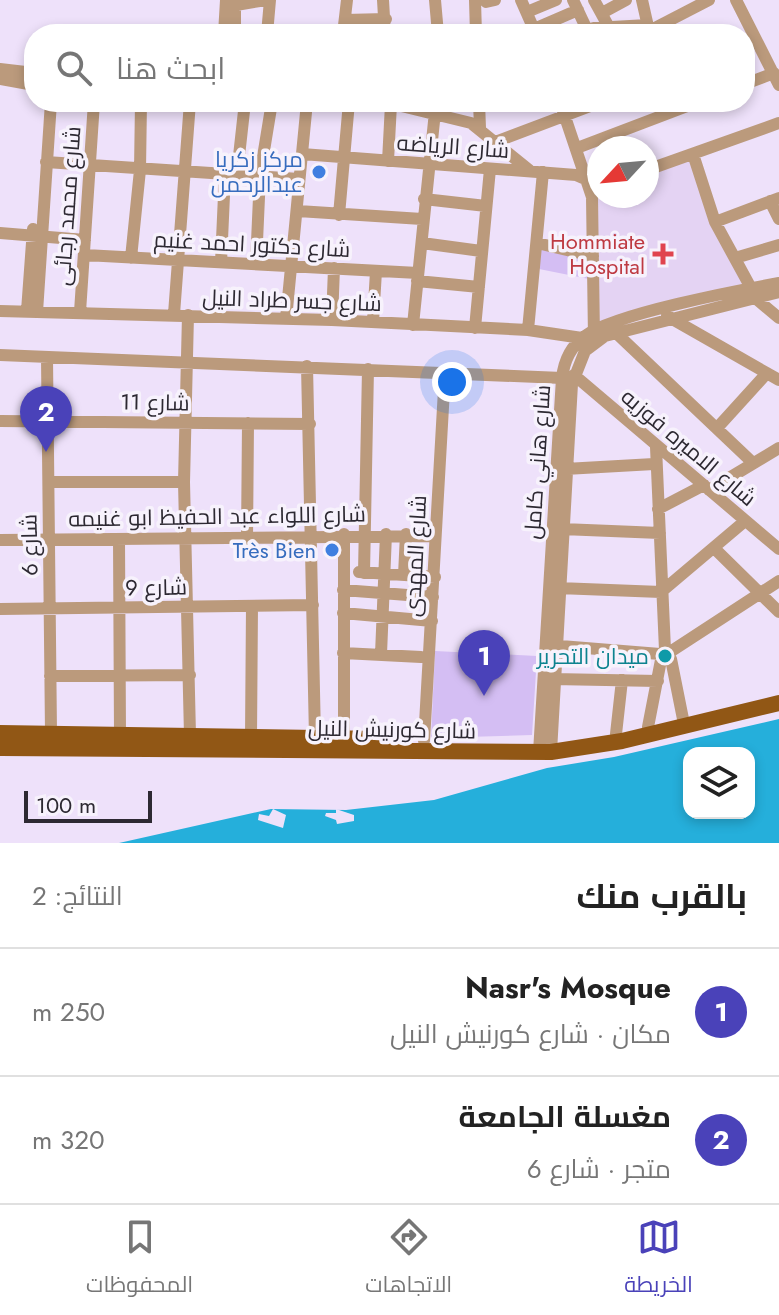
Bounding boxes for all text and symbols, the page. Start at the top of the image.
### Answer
search box [24,24,755,112]
icon: search [52,46,96,90]
text: ابحث هنا [116,47,225,90]
street label: شارع محمد رجائى [45,125,89,287]
street label: شارع الرياضه [396,126,510,166]
north arrow [587,136,659,208]
place label: مركز زكريا عبدالرحمن [211,143,303,200]
marker: مركز زكريا عبدالرحمن [310,163,328,181]
street label: شارع دكتور احمد غنيم [153,223,351,265]
place label: Hommiate Hospital [550,225,645,282]
marker: Hommiate Hospital [652,243,674,265]
street label: شارع جسر طراد النيل [202,281,382,319]
your location [432,362,472,402]
street label: شارع الاميره فوزيه [614,381,764,513]
street label: شارع هاني كامل [516,384,559,540]
street label: شارع 11 [120,385,190,419]
pin: 2 [20,386,72,452]
street label: شارع المهدى [396,494,434,618]
street label: شارع اللواء عبد الحفيظ ابو غنيمه [68,497,366,535]
street label: شارع 6 [12,514,46,576]
place label: Très Bien [233,534,316,566]
marker: Très Bien [323,541,341,559]
street label: شارع 9 [125,570,187,604]
pin: 1 [458,630,510,696]
place label: ميدان التحرير [535,640,649,672]
marker: ميدان التحرير [656,647,674,665]
street label: شارع كورنيش النيل [308,712,476,746]
map controls [683,747,755,819]
button: layers [683,747,755,819]
scale bar [24,787,152,823]
text: 100 m [36,789,96,821]
text: بالقرب منك [576,872,747,921]
text: النتائج: 2 [32,877,123,915]
text: Nasr's Mosque [465,966,671,1009]
text: 250 m [32,993,105,1031]
text: 1 [714,993,728,1031]
text: مكان · شارع كورنيش النيل [390,1015,671,1053]
text: مغسلة الجامعة [458,1095,671,1138]
text: 320 m [32,1121,105,1159]
text: 2 [712,1121,730,1159]
text: متجر · شارع 6 [527,1150,671,1188]
tab: المحفوظات [86,1215,193,1305]
tab: الاتجاهات [365,1215,452,1305]
tab: الخريطة [624,1215,693,1305]

